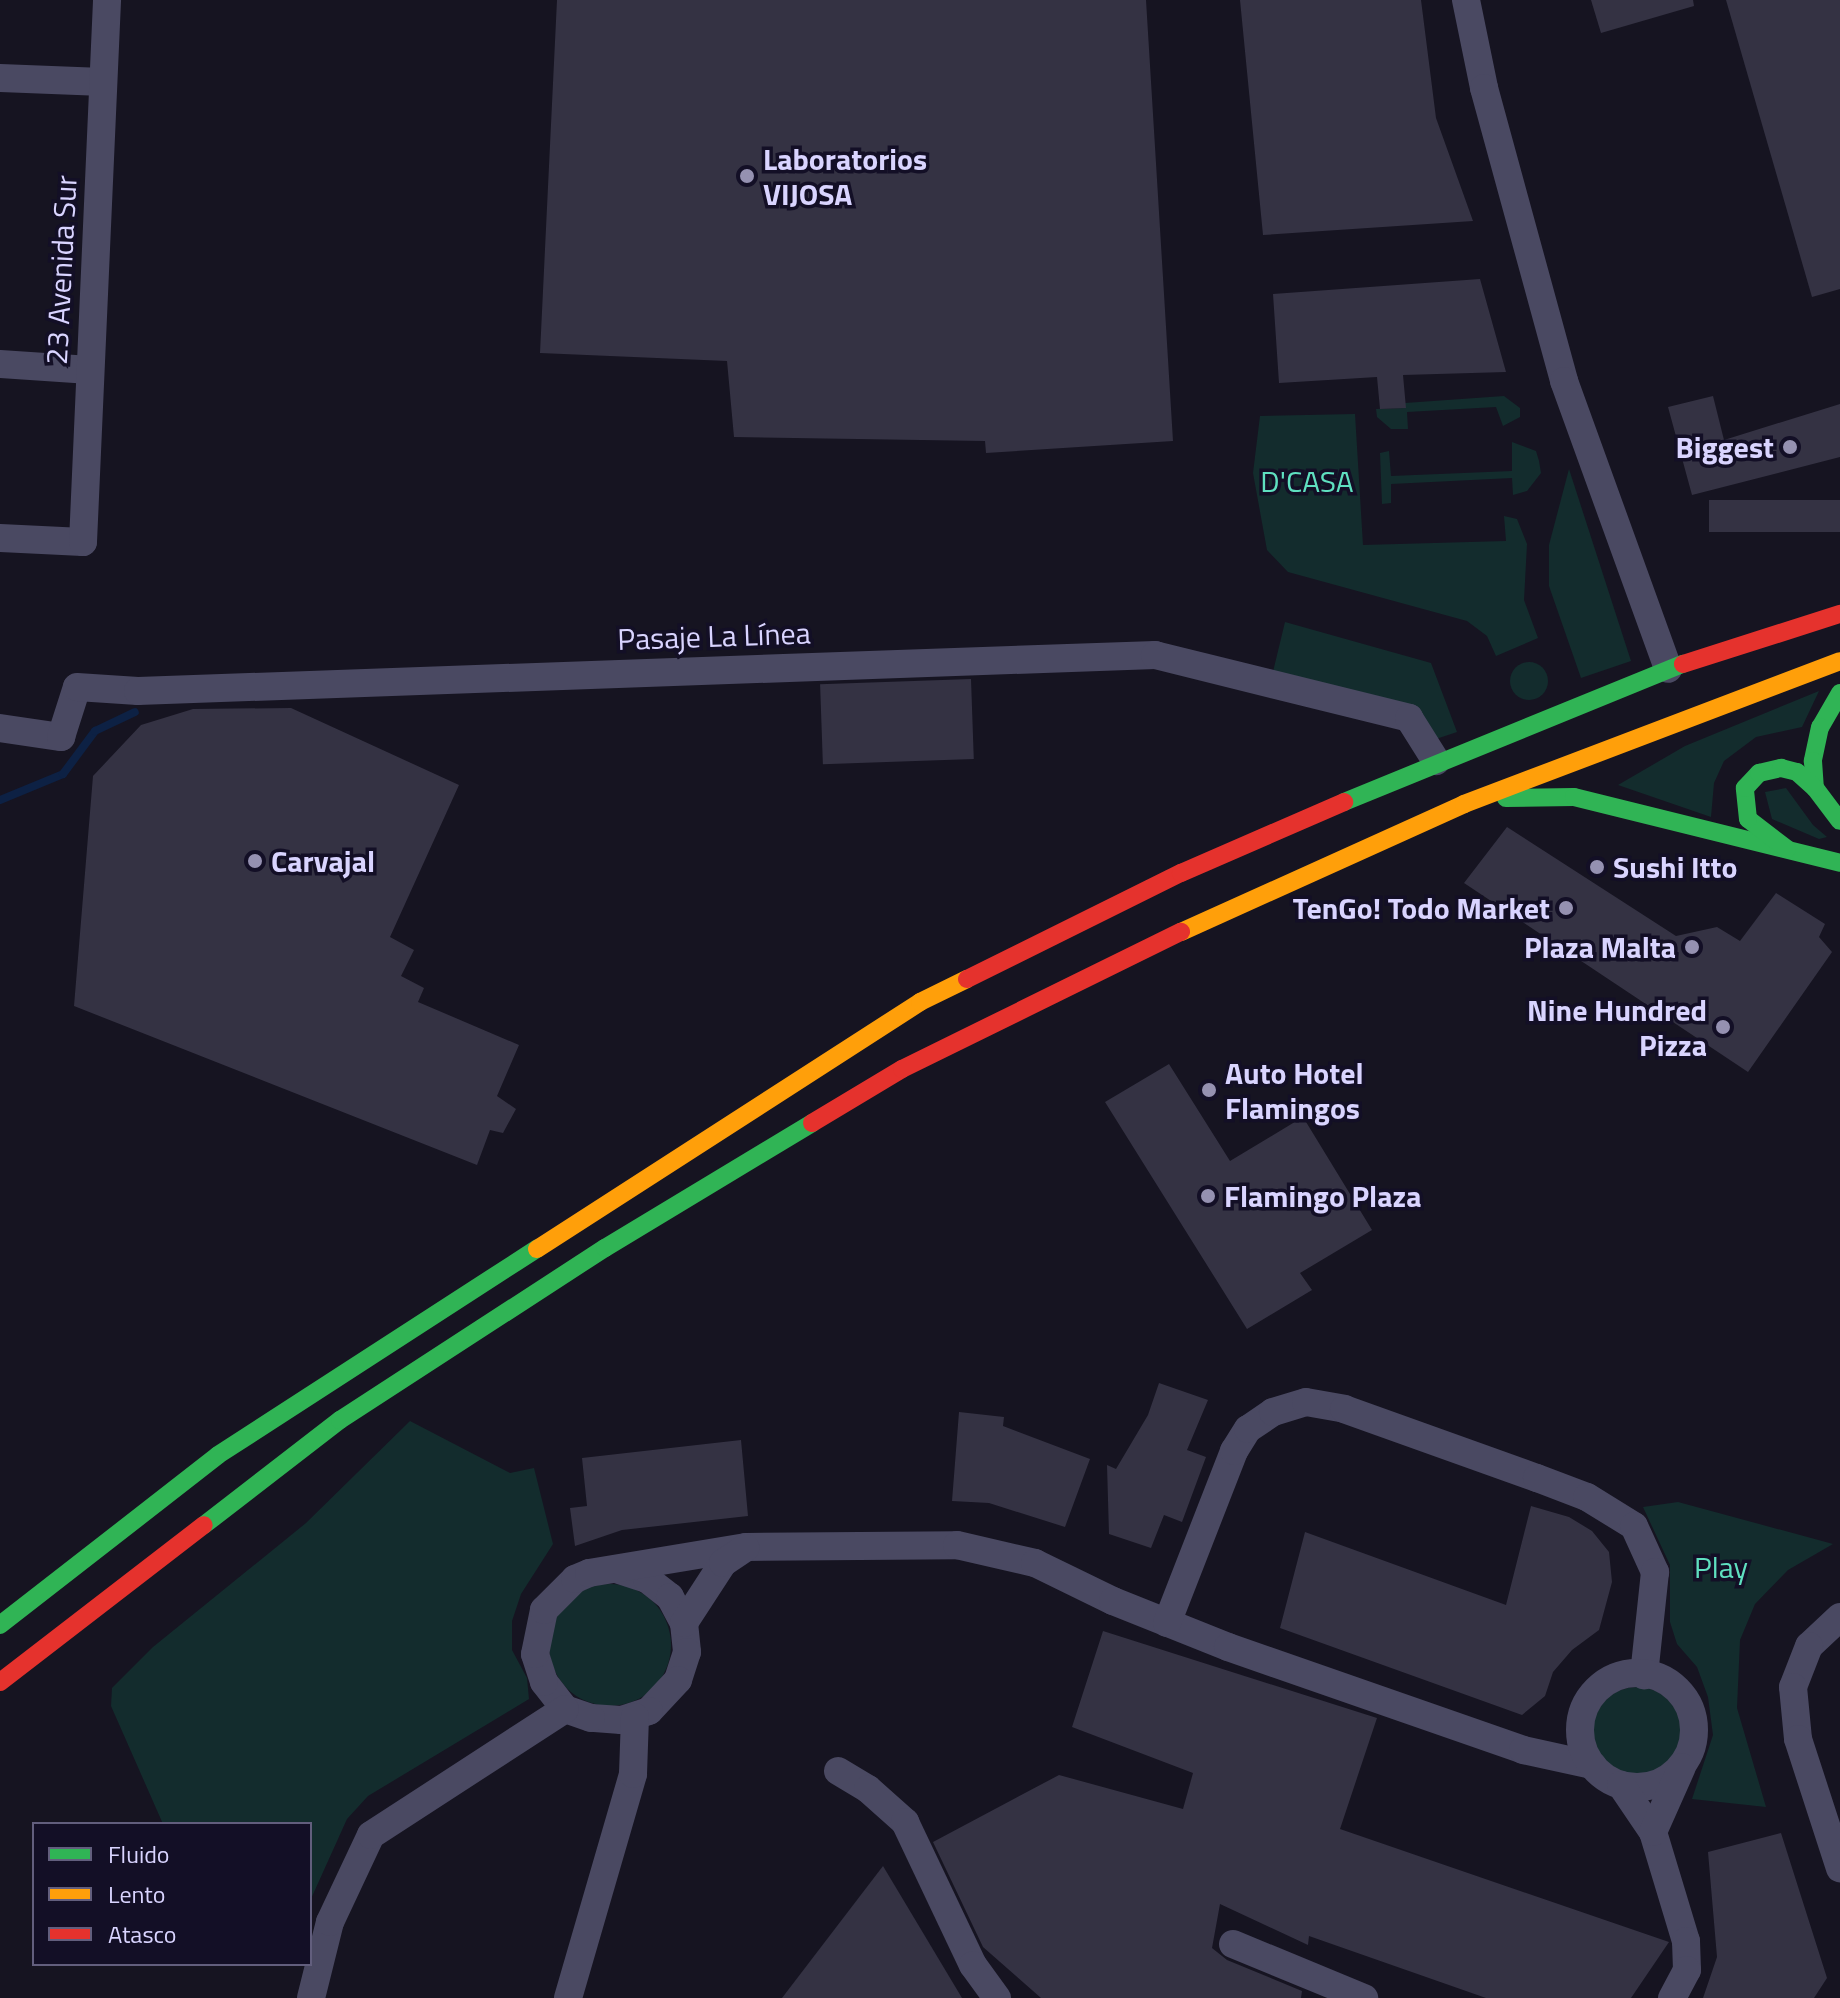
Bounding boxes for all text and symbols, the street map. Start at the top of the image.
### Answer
place label: Laboratorios VIJOSA [763,141,927,212]
marker: Laboratorios VIJOSA [738,167,756,185]
street label: 23 Avenida Sur [38,174,84,366]
place label: Biggest [1676,429,1774,465]
marker: Biggest [1781,438,1799,456]
park label: D'CASA [1260,463,1354,499]
street label: Pasaje La Línea [617,615,811,657]
place label: Carvajal [271,843,375,879]
place label: Sushi Itto [1613,849,1737,885]
marker: Carvajal [246,852,264,870]
marker: Sushi Itto [1588,858,1606,876]
place label: TenGo! Todo Market [1293,890,1550,926]
marker: TenGo! Todo Market [1557,899,1575,917]
place label: Plaza Malta [1524,929,1676,965]
marker: Plaza Malta [1683,938,1701,956]
place label: Nine Hundred Pizza [1527,992,1707,1062]
marker: Nine Hundred Pizza [1714,1018,1732,1036]
place label: Auto Hotel Flamingos [1225,1055,1364,1126]
marker: Auto Hotel Flamingos [1200,1081,1218,1099]
place label: Flamingo Plaza [1224,1178,1421,1214]
marker: Flamingo Plaza [1199,1187,1217,1205]
park label: Play [1694,1549,1748,1585]
legend [32,1822,312,1966]
text: Fluido [108,1836,170,1872]
text: Lento [108,1876,165,1912]
text: Atasco [108,1916,177,1952]

